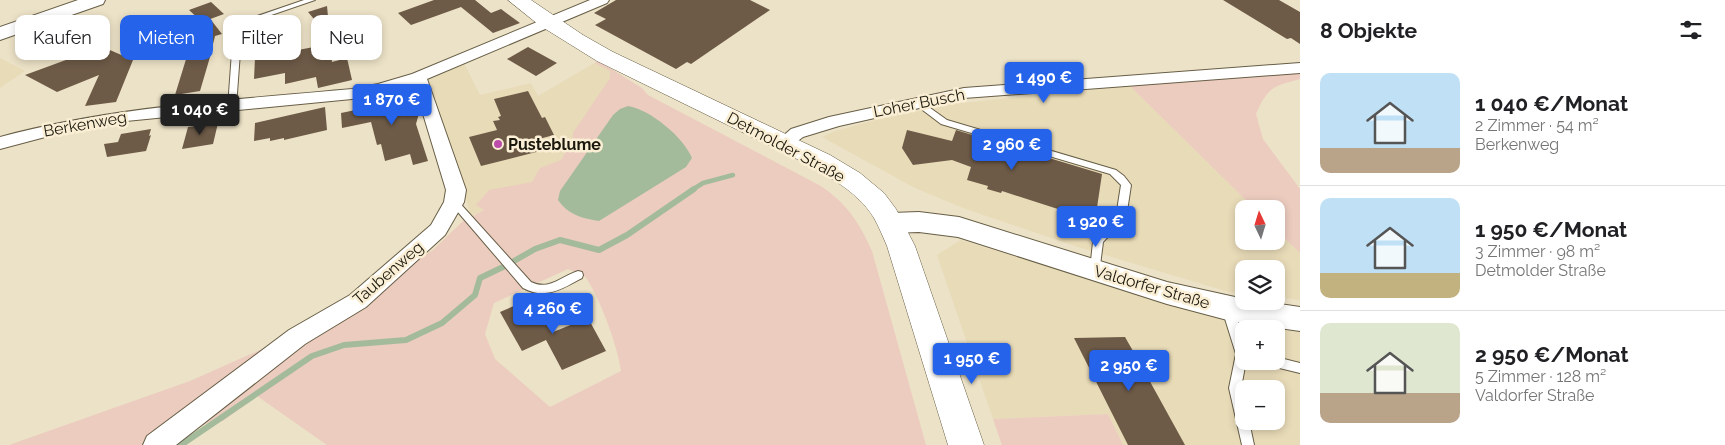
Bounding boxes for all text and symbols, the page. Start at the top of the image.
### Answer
chip: Kaufen [15,15,110,60]
chip: Mieten [120,15,213,60]
chip: Filter [223,15,301,60]
chip: Neu [311,15,382,60]
icon: filters [1677,16,1705,44]
text: 8 Objekte [1320,18,1417,43]
pin: 1 490 € [998,62,1090,104]
text: 1 490 € [1016,68,1072,87]
pin: 1 870 € [346,84,438,126]
street label: Loher Busch [872,85,966,121]
text: 1 870 € [364,90,420,109]
text: 1 040 €/Monat [1475,91,1628,116]
icon: home [1360,93,1420,153]
pin: 1 040 € [154,94,246,136]
text: 1 040 € [171,100,229,119]
street label: Berkenweg [42,107,128,141]
street label: Detmolder Straße [724,108,848,186]
text: 2 Zimmer · 54 m² [1475,116,1599,135]
pin: 2 960 € [966,128,1058,171]
place label: Pusteblume [508,135,601,154]
text: 2 960 € [983,135,1041,154]
text: Berkenweg [1475,135,1559,154]
marker: Pusteblume [492,138,504,150]
north arrow [1235,200,1285,250]
map controls [1235,200,1285,430]
pin: 1 920 € [1050,206,1142,248]
text: 1 920 € [1068,212,1124,231]
text: 1 950 €/Monat [1475,217,1627,242]
icon: home [1360,218,1420,278]
street label: Taubenweg [349,237,427,309]
text: 3 Zimmer · 98 m² [1475,242,1600,261]
button: layers [1235,260,1285,310]
street label: Valdorfer Straße [1092,261,1212,313]
text: Detmolder Straße [1475,261,1606,280]
pin: 4 260 € [507,292,599,335]
text: 4 260 € [524,299,582,318]
button: + [1235,320,1285,370]
pin: 1 950 € [926,342,1018,385]
text: 2 950 €/Monat [1475,342,1629,367]
icon: home [1360,343,1420,403]
text: 1 950 € [944,349,1000,368]
pin: 2 950 € [1083,350,1175,392]
text: 2 950 € [1100,356,1158,375]
text: 5 Zimmer · 128 m² [1475,367,1606,386]
button: − [1235,380,1285,430]
text: Valdorfer Straße [1475,386,1594,405]

